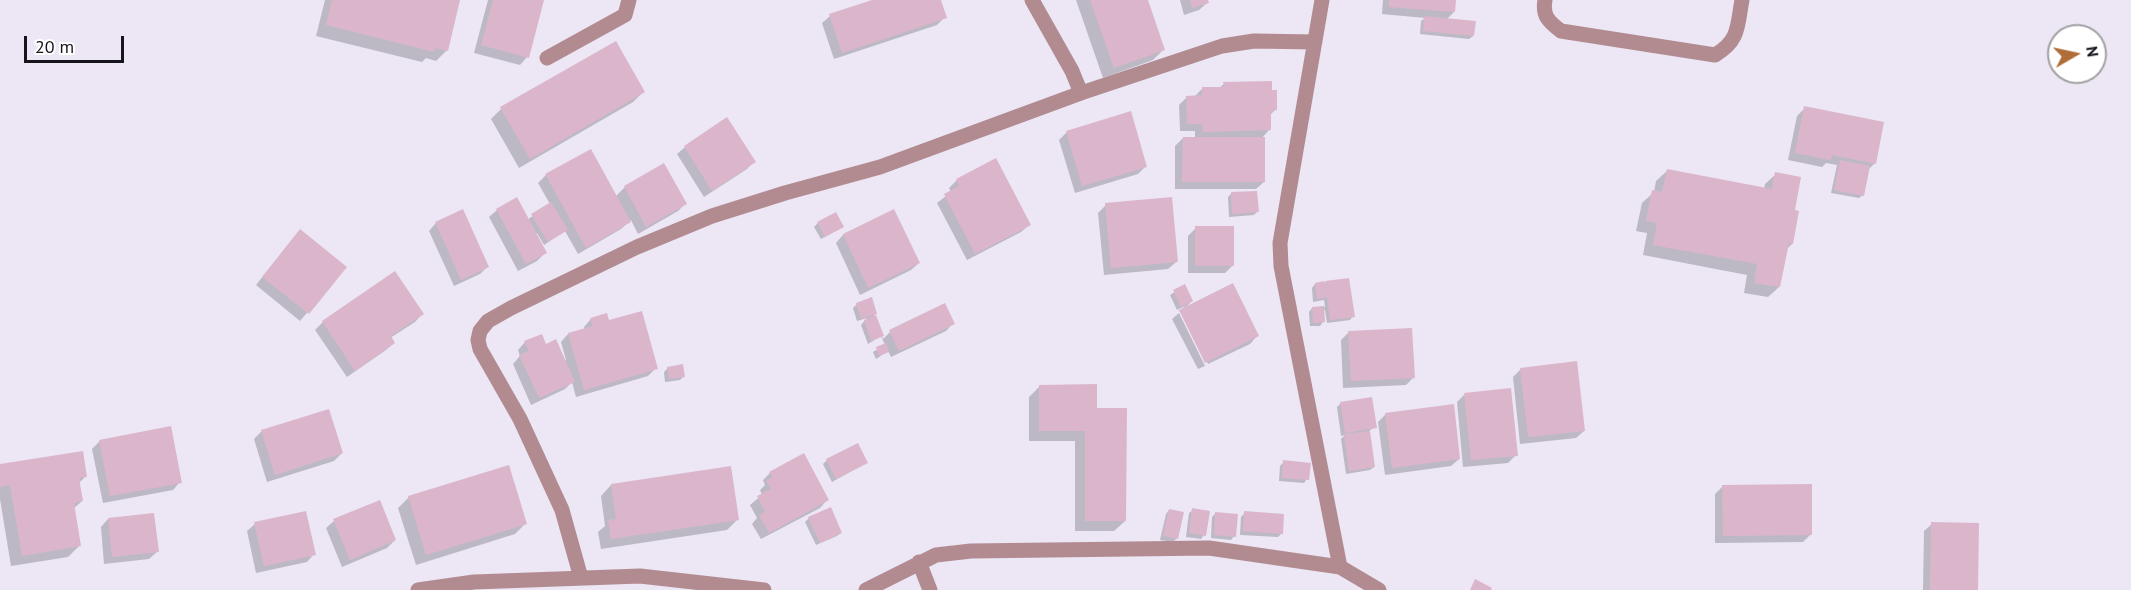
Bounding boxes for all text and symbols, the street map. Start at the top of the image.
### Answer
scale bar [27,24,128,62]
north arrow [2047,24,2107,84]
text: 20 m [35,35,74,58]
text: N [2082,45,2104,58]

